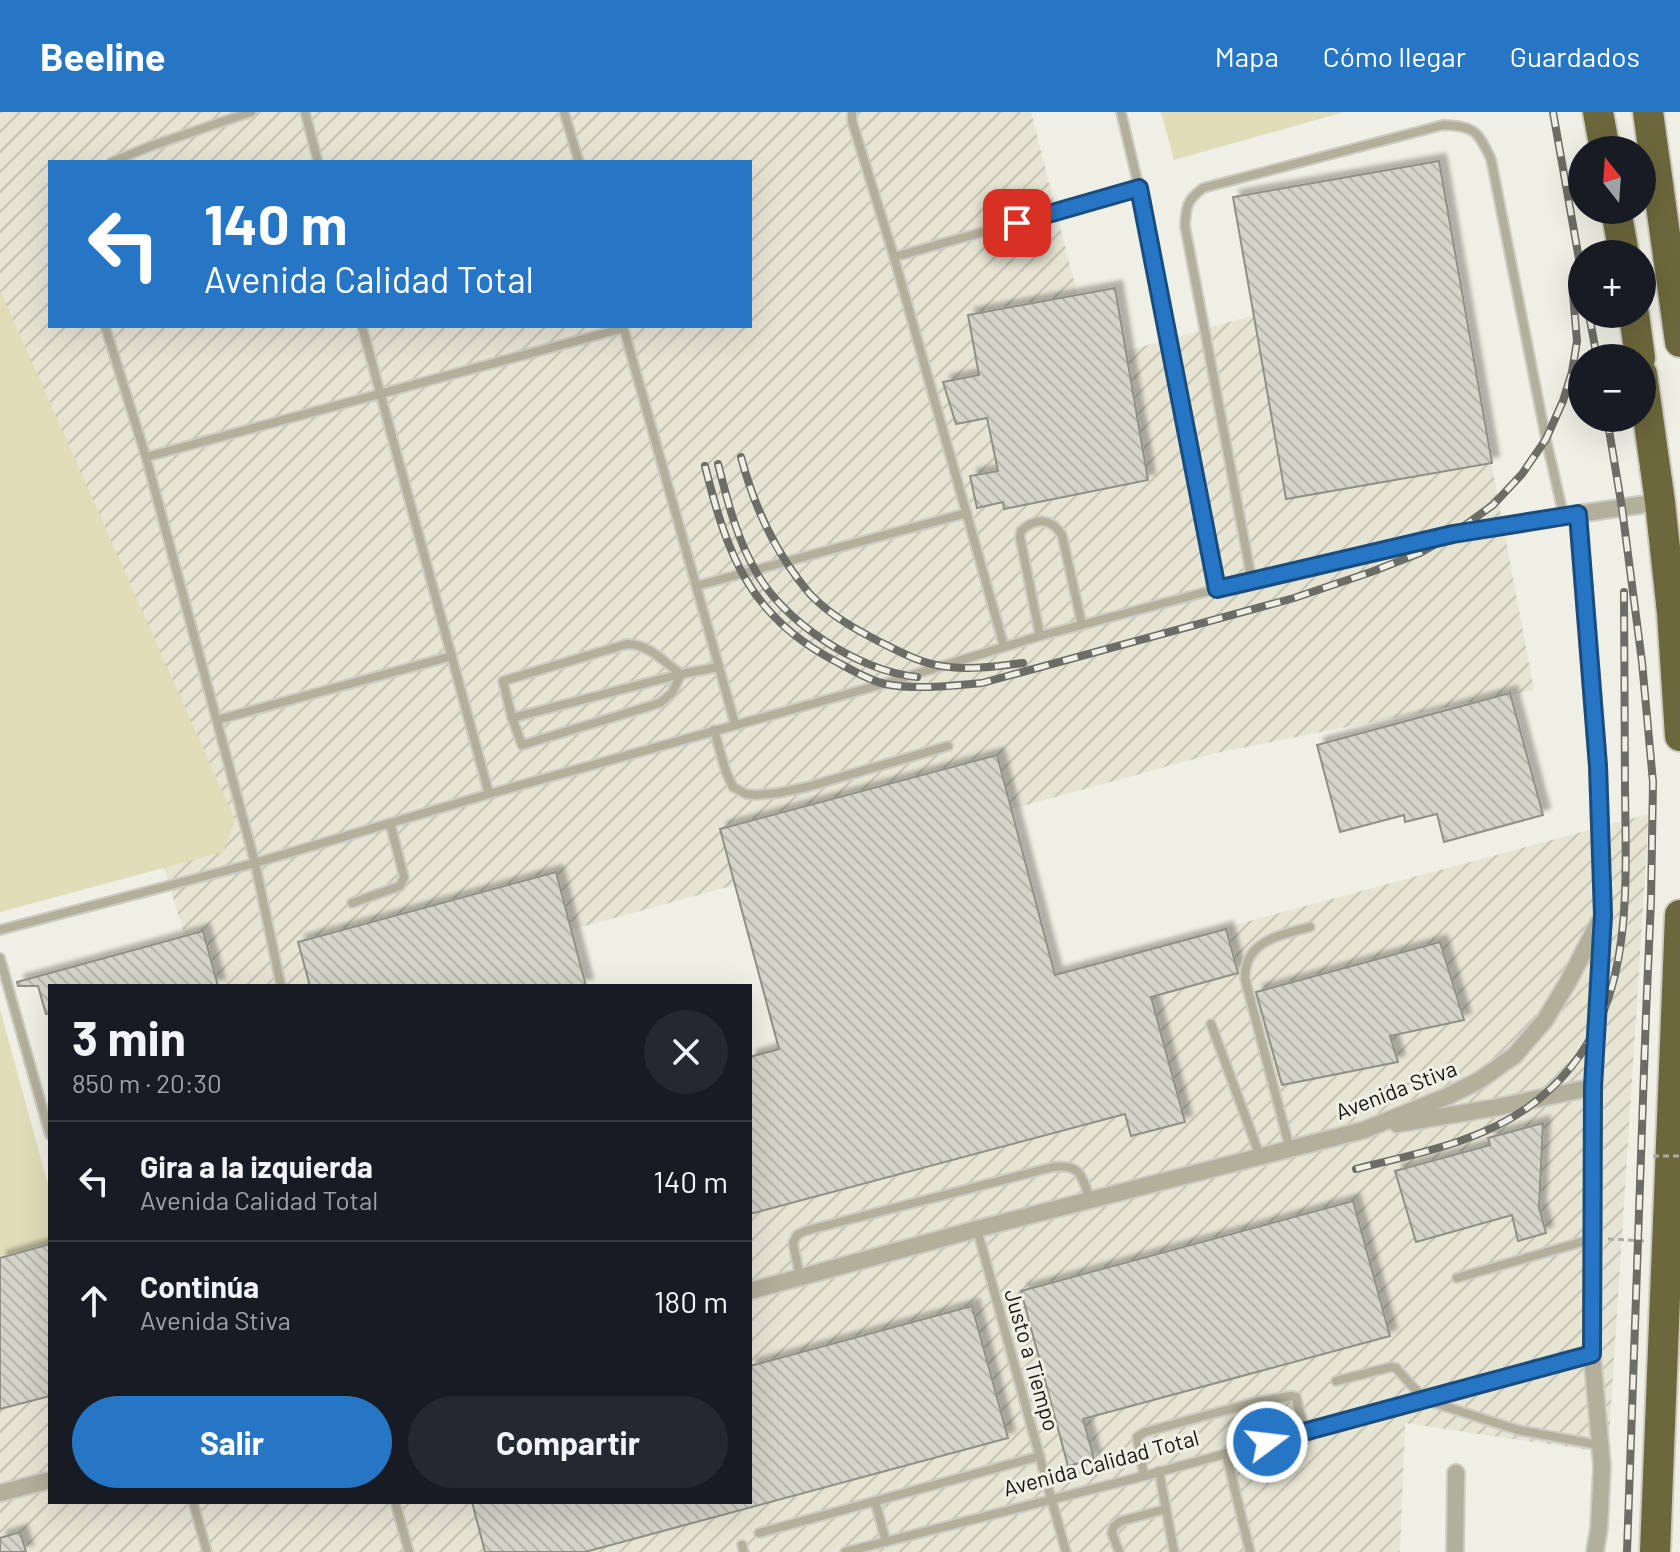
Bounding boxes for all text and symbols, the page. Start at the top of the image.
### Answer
text: Beeline [40,33,165,79]
text: Mapa [1215,39,1279,73]
text: Cómo llegar [1323,39,1466,73]
text: Guardados [1510,39,1640,73]
north arrow [1568,136,1656,224]
map controls [1568,136,1656,432]
text: 140 m [204,189,348,256]
pin [983,189,1051,257]
icon: left [72,192,176,296]
icon: arrive [995,201,1039,245]
button: + [1568,240,1656,328]
text: Avenida Calidad Total [204,257,534,300]
button: − [1568,344,1656,432]
text: 3 min [72,1008,186,1066]
button: close [644,1010,728,1094]
street label: Avenida Stiva [1331,1054,1460,1124]
text: 850 m · 20:30 [72,1067,222,1098]
text: Gira a la izquierda [140,1148,373,1184]
icon: left [72,1159,116,1203]
text: 140 m [653,1163,728,1199]
text: Avenida Calidad Total [140,1184,378,1215]
text: Continúa [140,1268,259,1304]
icon: ahead [72,1279,116,1323]
text: 180 m [654,1283,728,1319]
street label: Justo a Tiempo [1000,1286,1066,1434]
text: Avenida Stiva [140,1304,291,1335]
button: Salir [72,1396,392,1488]
button: Compartir [408,1396,728,1488]
position arrow [1225,1400,1309,1484]
street label: Avenida Calidad Total [1000,1423,1201,1501]

